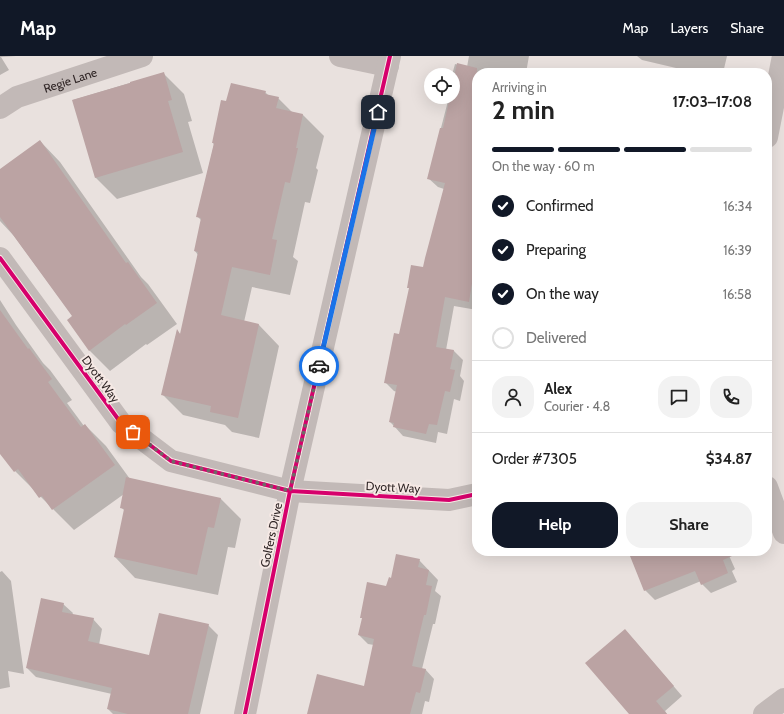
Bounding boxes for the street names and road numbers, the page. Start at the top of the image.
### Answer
street label: Regie Lane [41,64,99,95]
street label: Dyott Way [79,353,123,405]
street label: Dyott Way [365,478,421,496]
street label: Golfers Drive [257,501,285,569]

